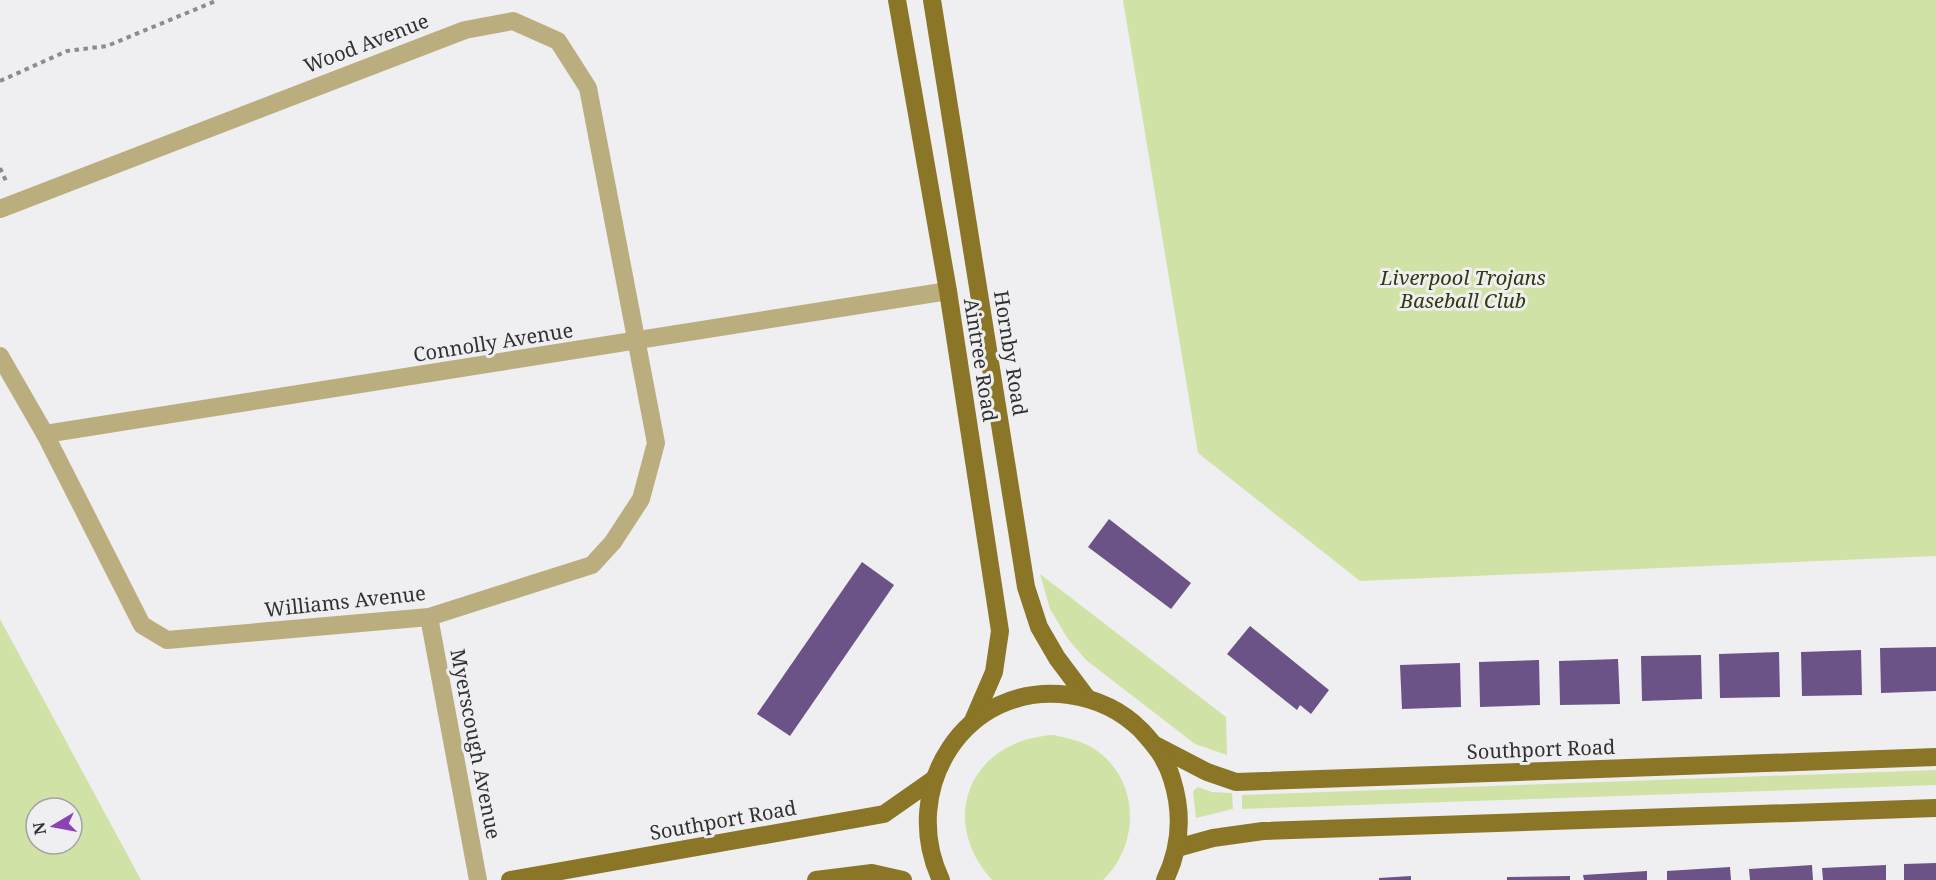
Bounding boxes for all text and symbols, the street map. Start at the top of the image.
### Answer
street label: Wood Avenue [300,7,432,79]
park label: Liverpool Trojans Baseball Club [1379,264,1546,314]
street label: Hornby Road [988,289,1034,417]
street label: Aintree Road [958,296,1004,424]
street label: Connolly Avenue [411,316,575,368]
street label: Williams Avenue [263,579,427,623]
street label: Myerscough Avenue [444,646,508,842]
street label: Southport Road [1466,733,1616,765]
street label: Southport Road [648,794,798,846]
north arrow [24,796,84,856]
text: N [27,820,51,837]

